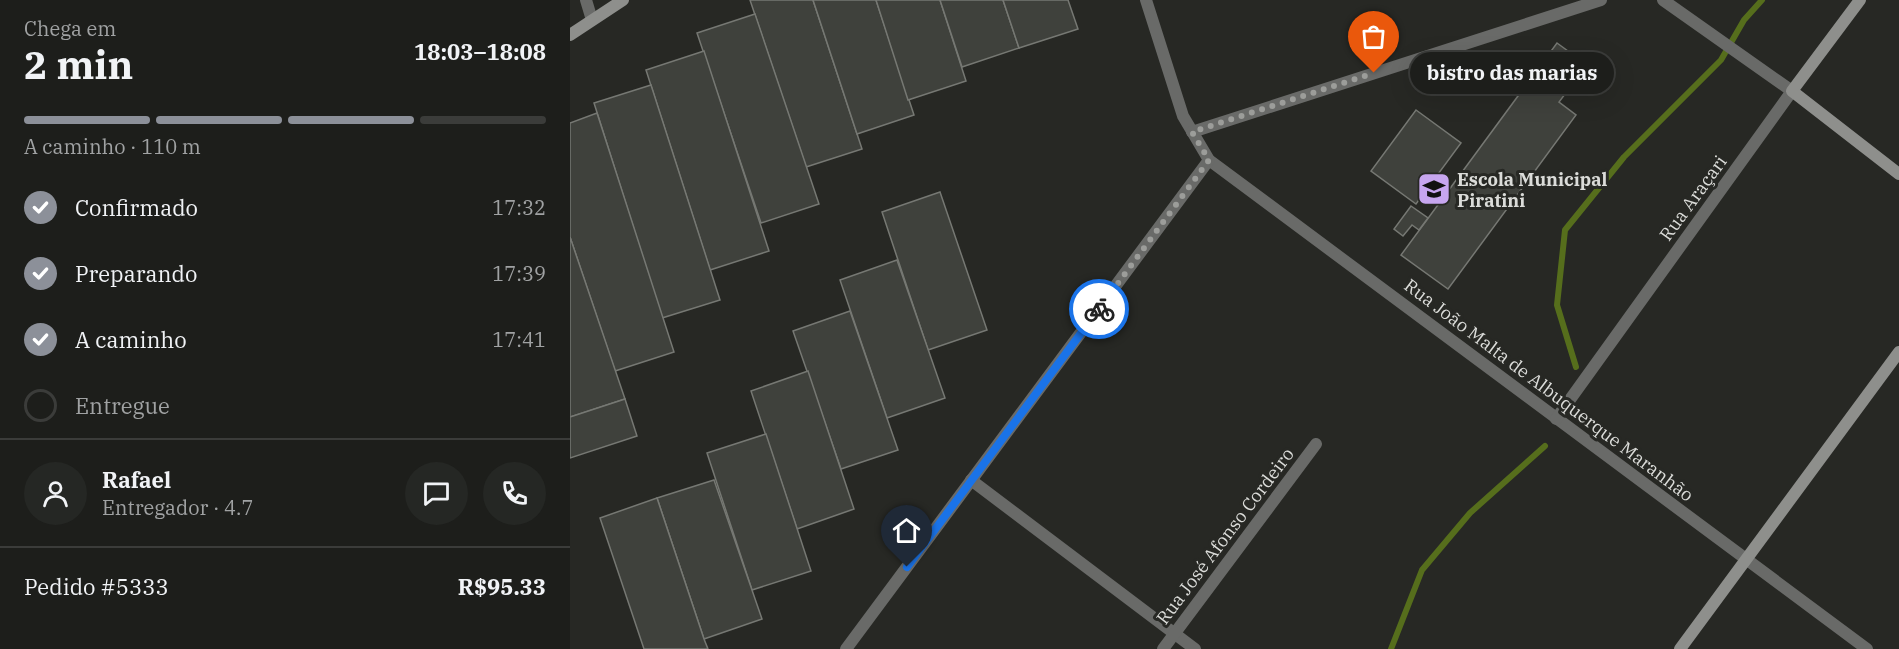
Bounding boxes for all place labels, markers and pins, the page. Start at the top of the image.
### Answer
pin [1348,11,1399,73]
callout: bistro das marias [1410,52,1614,94]
place label: Escola Municipal Piratini [1457,168,1608,212]
school or university icon: Escola Municipal Piratini [1416,171,1452,207]
pin [881,505,932,567]

